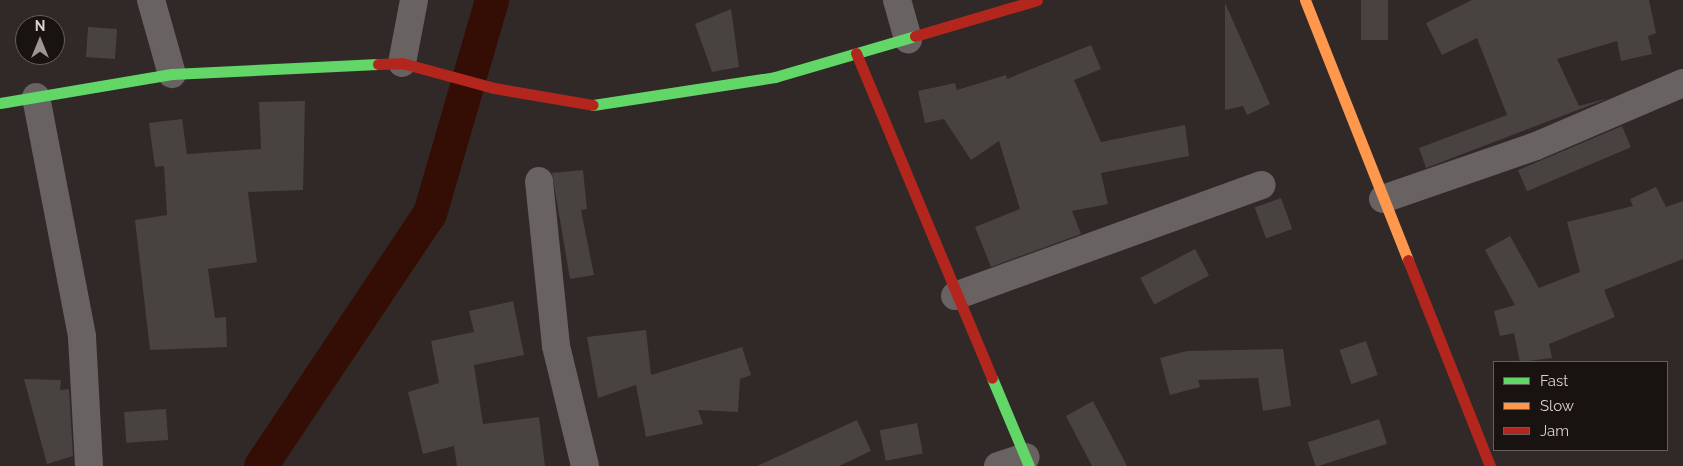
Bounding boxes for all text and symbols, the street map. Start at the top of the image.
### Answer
north arrow [15,15,65,65]
text: N [35,18,45,34]
legend [1493,361,1668,451]
text: Fast [1540,372,1568,390]
text: Slow [1540,397,1574,415]
text: Jam [1540,422,1569,440]

